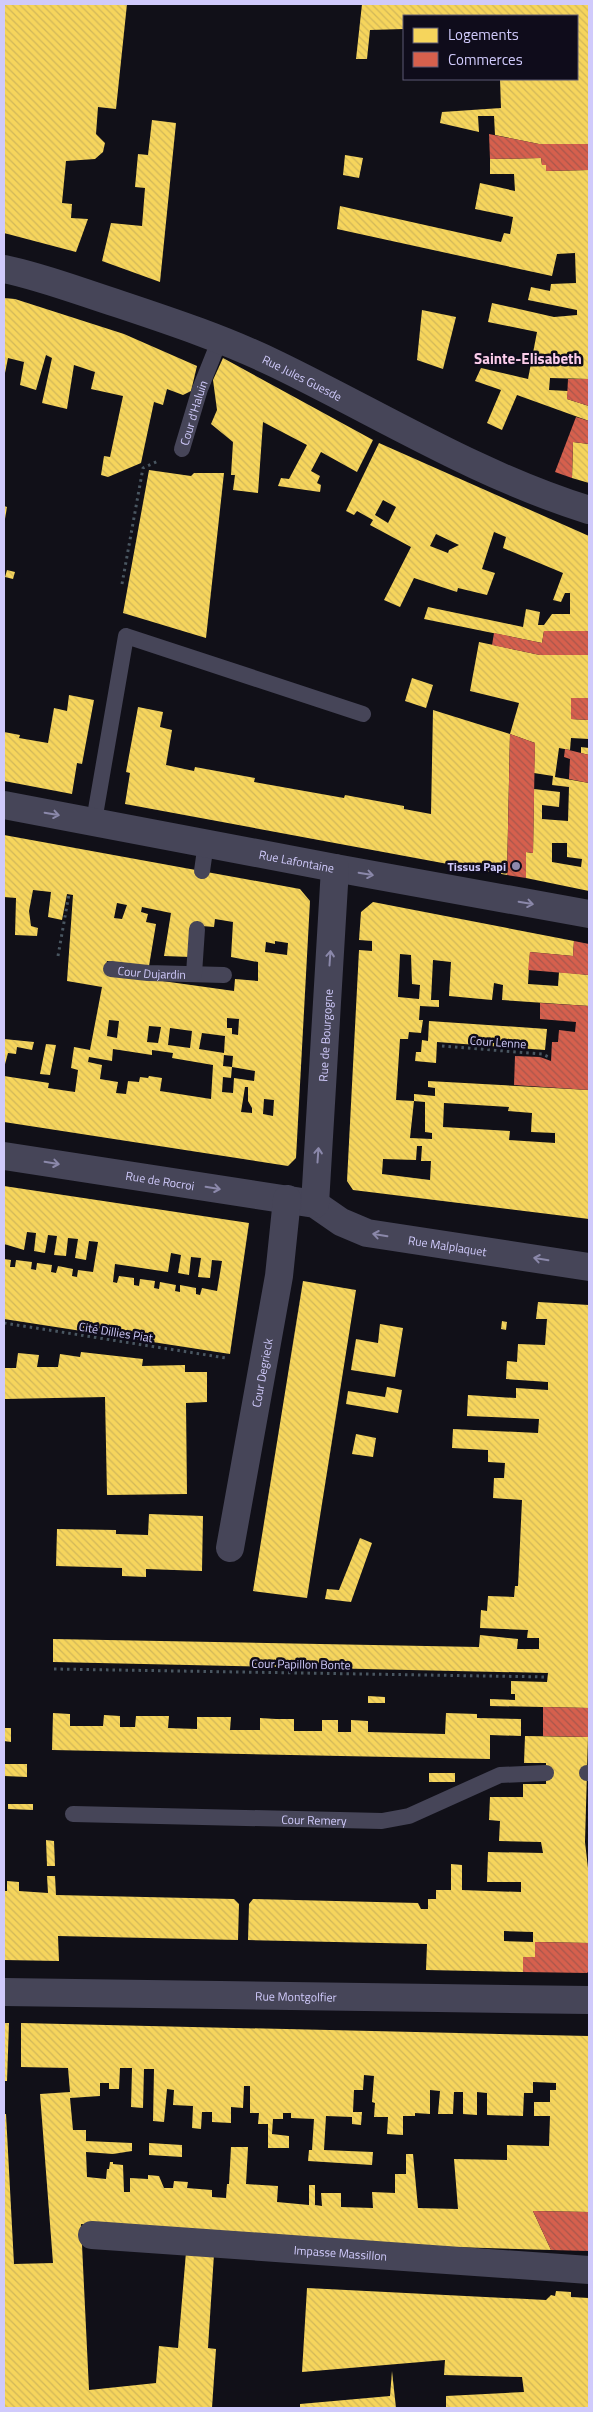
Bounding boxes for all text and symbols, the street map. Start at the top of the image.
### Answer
legend [403,15,578,80]
text: Logements [448,23,519,46]
text: Commerces [448,48,523,71]
district label: Sainte-Elisabeth [474,347,582,370]
street label: Rue Jules Guesde [259,349,346,405]
street label: Cour d'Haluin [174,377,212,448]
one-way arrow [43,809,59,819]
street label: Rue Lafontaine [258,844,336,877]
place label: Tissus Papi [448,857,506,876]
marker: Tissus Papi [510,860,522,872]
one-way arrow [358,869,374,879]
one-way arrow [518,898,534,908]
one-way arrow [325,950,335,966]
street label: Cour Dujardin [117,960,186,983]
street label: Rue de Bourgogne [313,988,337,1082]
street label: Cour Lenne [469,1031,527,1053]
one-way arrow [313,1147,322,1163]
one-way arrow [44,1159,60,1169]
street label: Rue de Rocroi [124,1165,196,1195]
one-way arrow [204,1183,220,1193]
one-way arrow [373,1230,389,1240]
street label: Rue Malplaquet [407,1230,489,1261]
one-way arrow [533,1254,549,1264]
street label: Cité Dillies Piat [78,1317,155,1347]
street label: Cour Degrieck [246,1337,277,1409]
street label: Cour Papillon Bonte [251,1654,351,1674]
street label: Cour Remery [281,1809,347,1830]
street label: Rue Montgolfier [255,1986,337,2006]
street label: Impasse Massillon [293,2240,388,2265]

